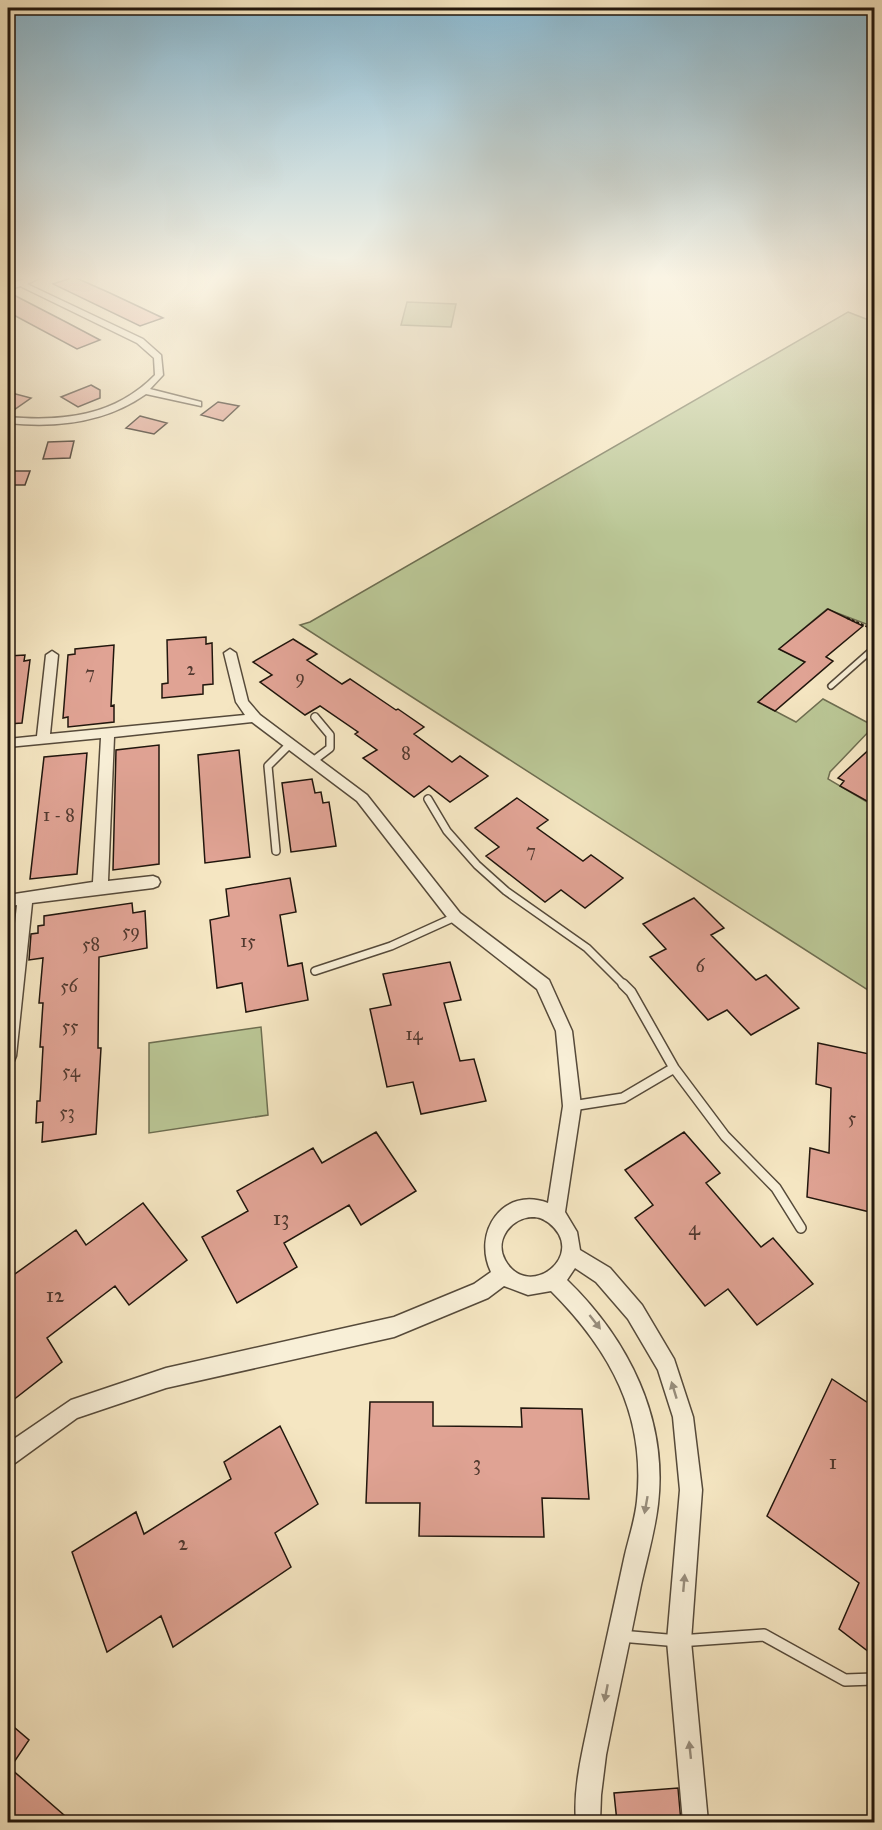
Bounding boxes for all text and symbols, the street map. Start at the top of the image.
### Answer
house number: 2 [187,658,196,680]
house number: 7 [85,662,95,684]
house number: 9 [295,666,305,688]
house number: 8 [401,742,411,764]
house number: 1 - 8 [43,804,75,826]
house number: 7 [526,840,536,862]
house number: 59 [122,920,140,942]
house number: 15 [240,930,256,952]
house number: 58 [82,933,100,955]
house number: 6 [695,955,705,977]
house number: 56 [60,975,79,997]
house number: 55 [62,1015,79,1037]
house number: 14 [405,1023,424,1045]
house number: 54 [62,1060,81,1082]
house number: 53 [59,1101,75,1123]
house number: 5 [848,1107,857,1129]
house number: 13 [273,1205,289,1231]
house number: 4 [688,1215,701,1241]
house number: 12 [46,1282,65,1308]
one-way arrow [588,1314,601,1330]
one-way arrow [669,1381,679,1399]
house number: 1 [829,1449,837,1475]
house number: 3 [473,1450,481,1476]
one-way arrow [642,1495,651,1514]
house number: 2 [178,1530,189,1556]
one-way arrow [679,1574,689,1593]
one-way arrow [601,1683,610,1702]
one-way arrow [685,1741,694,1760]

